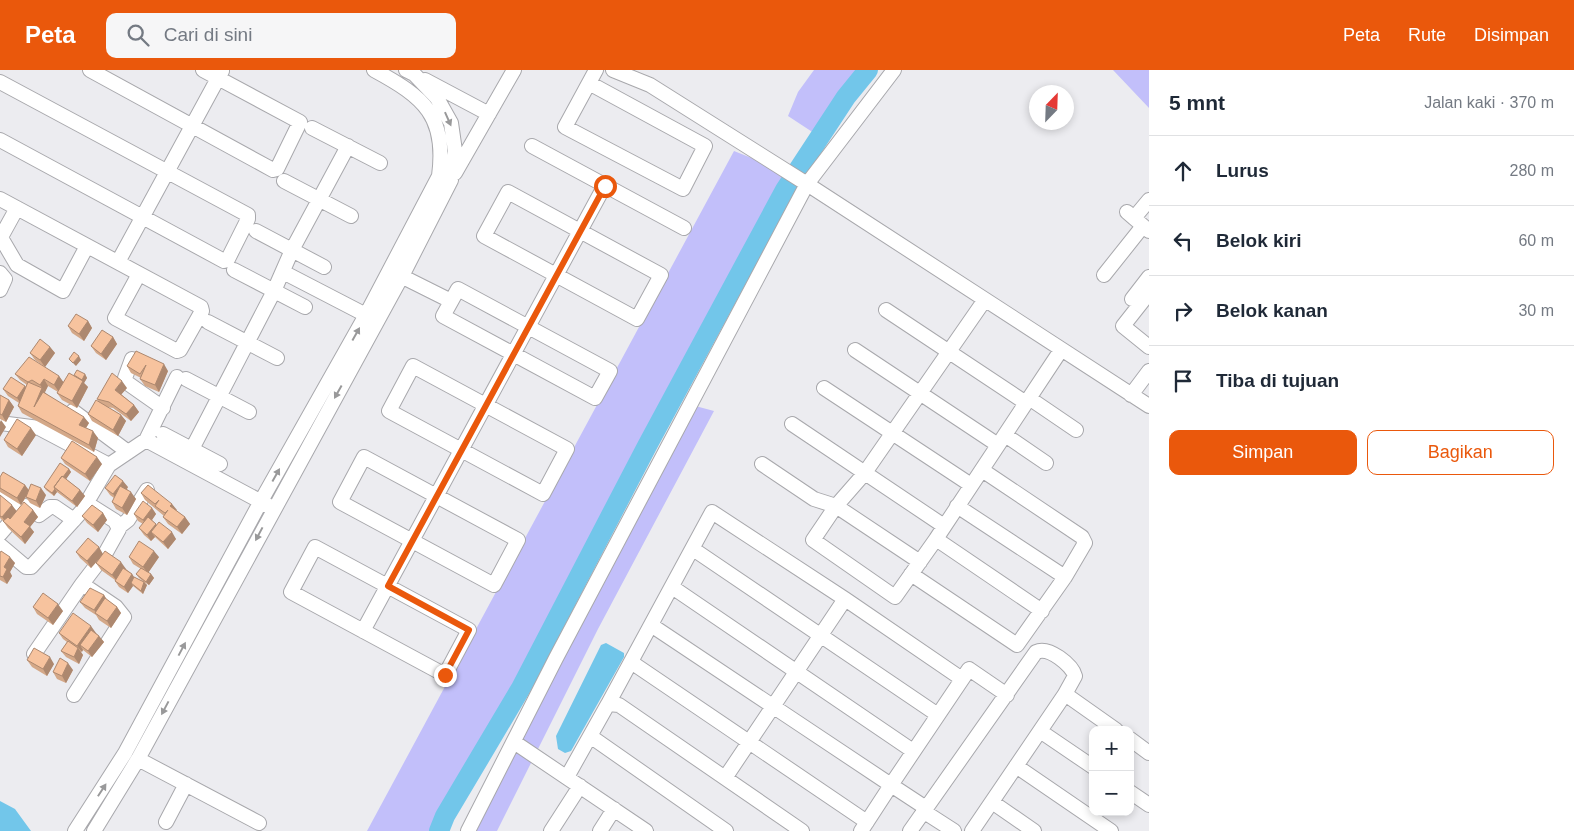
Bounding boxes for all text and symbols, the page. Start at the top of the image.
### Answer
search box [106,13,456,58]
text: Peta [25,21,76,48]
icon: search [124,21,152,49]
text: Cari di sini [164,24,252,45]
text: Peta [1343,25,1380,45]
text: Rute [1408,25,1446,45]
text: Disimpan [1474,25,1549,45]
north arrow [1029,85,1074,130]
text: 5 mnt [1169,91,1225,114]
text: Jalan kaki · 370 m [1424,94,1554,111]
one-way arrow [444,112,452,126]
icon: ahead [1169,157,1197,185]
text: Lurus [1216,160,1269,181]
text: 280 m [1510,162,1554,179]
route start [594,175,617,198]
icon: left [1169,227,1197,255]
text: Belok kiri [1216,230,1302,251]
text: 60 m [1518,232,1554,249]
icon: right [1169,297,1197,325]
text: Belok kanan [1216,300,1328,321]
text: 30 m [1518,302,1554,319]
one-way arrow [351,327,360,340]
icon: arrive [1169,367,1197,395]
text: Tiba di tujuan [1216,370,1339,391]
one-way arrow [333,385,342,398]
button: Simpan [1169,430,1357,475]
button: Bagikan [1367,430,1554,475]
one-way arrow [272,468,280,483]
one-way arrow [255,527,263,541]
one-way arrow [177,642,186,655]
route end [434,664,457,687]
one-way arrow [161,701,169,715]
map controls [1089,726,1134,816]
button: + [1089,726,1134,771]
button: − [1089,771,1134,816]
one-way arrow [97,783,106,797]

